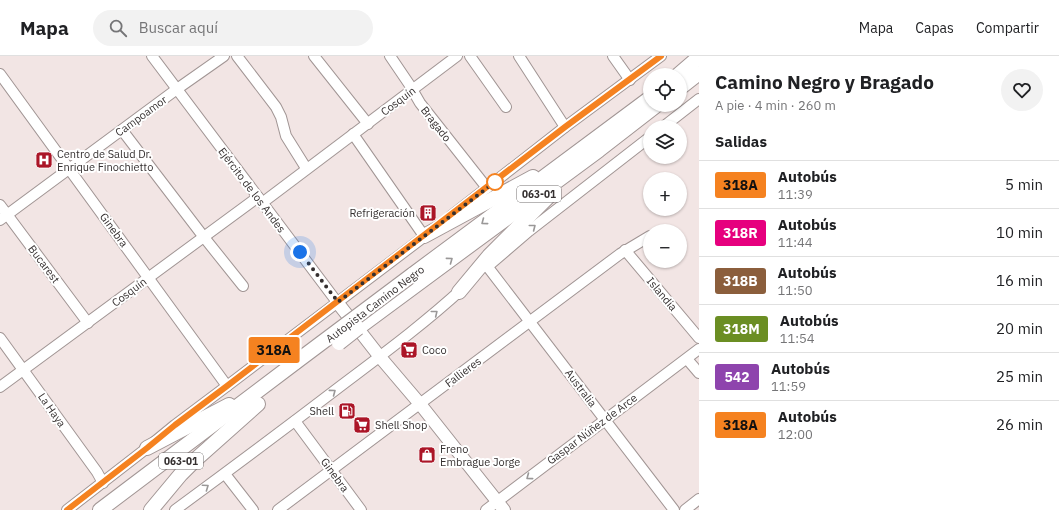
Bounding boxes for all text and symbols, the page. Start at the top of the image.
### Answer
search box [93,10,373,46]
text: Mapa [20,16,69,40]
icon: search [107,17,129,39]
text: Buscar aquí [139,18,218,37]
text: Mapa [859,19,893,37]
text: Capas [915,19,954,37]
text: Compartir [976,19,1039,37]
map controls [643,68,687,268]
button: locate [643,68,687,112]
button: heart [1001,69,1043,111]
text: Camino Negro y Bragado [715,70,934,94]
street label: Cosquín [378,83,418,119]
street label: Campoamor [112,93,170,139]
text: A pie · 4 min · 260 m [715,97,836,114]
street label: Bragado [418,103,454,145]
button: layers [643,120,687,164]
text: Salidas [715,132,767,151]
street label: Ejército de los Andes [215,145,289,235]
place label: Centro de Salud Dr. Enrique Finochietto [57,147,153,174]
hospital icon: Centro de Salud Dr. Enrique Finochietto [34,150,54,170]
text: Autobús [778,167,837,186]
button: + [643,172,687,216]
unlabelled marker [486,173,504,191]
text: 5 min [1005,175,1043,194]
text: 318A [723,176,758,194]
road number: 063-01 [517,186,561,202]
text: 11:39 [778,186,813,203]
building icon: Refrigeración [418,203,438,223]
place label: Refrigeración [349,206,415,220]
street label: Ginebra [97,210,131,250]
text: Autobús [778,215,837,234]
one-way arrow [482,217,489,224]
text: 10 min [996,223,1043,242]
button: − [643,224,687,268]
text: 318R [723,224,758,242]
one-way arrow [529,225,536,232]
text: 11:44 [778,234,813,251]
street label: Bucarest [25,242,63,286]
your location [290,242,310,262]
one-way arrow [446,257,453,264]
street label: Autopista Camino Negro [323,262,427,346]
text: Autobús [778,263,837,282]
text: 16 min [996,271,1043,290]
text: 318B [723,272,758,290]
street label: Cosquín [109,274,149,310]
street label: Islandia [644,274,680,314]
text: 11:50 [778,282,813,299]
one-way arrow [431,310,438,317]
text: Autobús [780,311,839,330]
text: 20 min [996,319,1043,338]
text: 318M [723,320,760,338]
text: 11:54 [780,330,815,347]
line badge: 318A [246,337,302,363]
supermarket icon: Coco [399,340,419,360]
text: 318A [257,341,291,359]
place label: Coco [422,343,447,357]
street label: Fallieres [442,354,484,390]
text: Autobús [771,359,830,378]
street label: Australia [562,366,600,410]
text: 25 min [996,367,1043,386]
text: 542 [724,368,750,386]
text: 11:59 [771,378,806,395]
street label: La Haya [35,390,69,430]
one-way arrow [328,390,335,397]
street label: Gaspar Núñez de Arce [544,391,640,467]
fuel station icon: Shell [337,401,357,421]
place label: Shell [309,404,334,418]
text: Autobús [778,407,837,426]
supermarket icon: Shell Shop [352,415,372,435]
text: 26 min [996,415,1043,434]
text: 318A [723,416,758,434]
place label: Shell Shop [375,418,427,432]
text: 12:00 [778,426,813,443]
place label: Freno Embrague Jorge [440,442,520,469]
shop icon: Freno Embrague Jorge [417,445,437,465]
road number: 063-01 [159,453,203,469]
street label: Ginebra [318,455,352,495]
one-way arrow [527,472,534,479]
one-way arrow [202,484,209,492]

